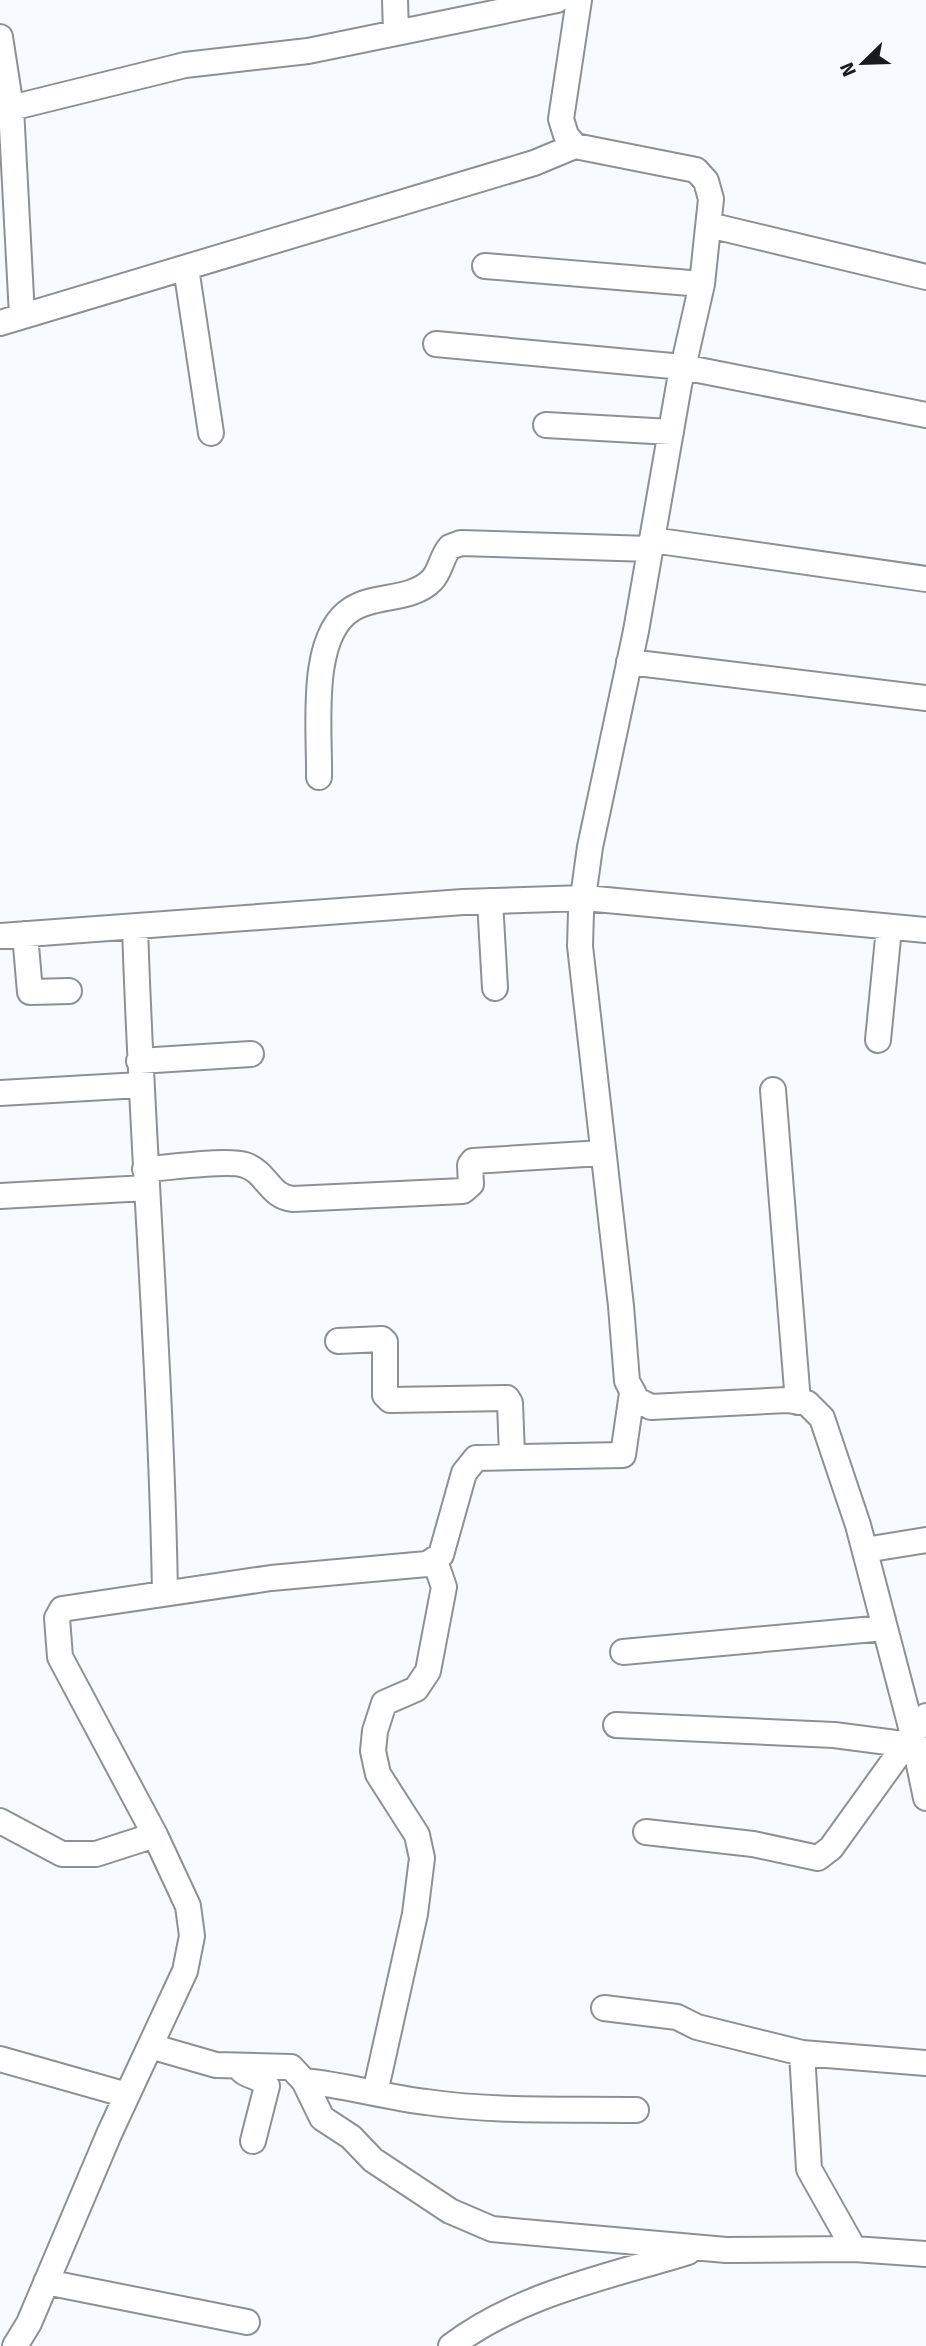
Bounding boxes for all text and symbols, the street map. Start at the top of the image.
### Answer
north arrow [828,28,898,98]
text: N [835,58,862,80]

